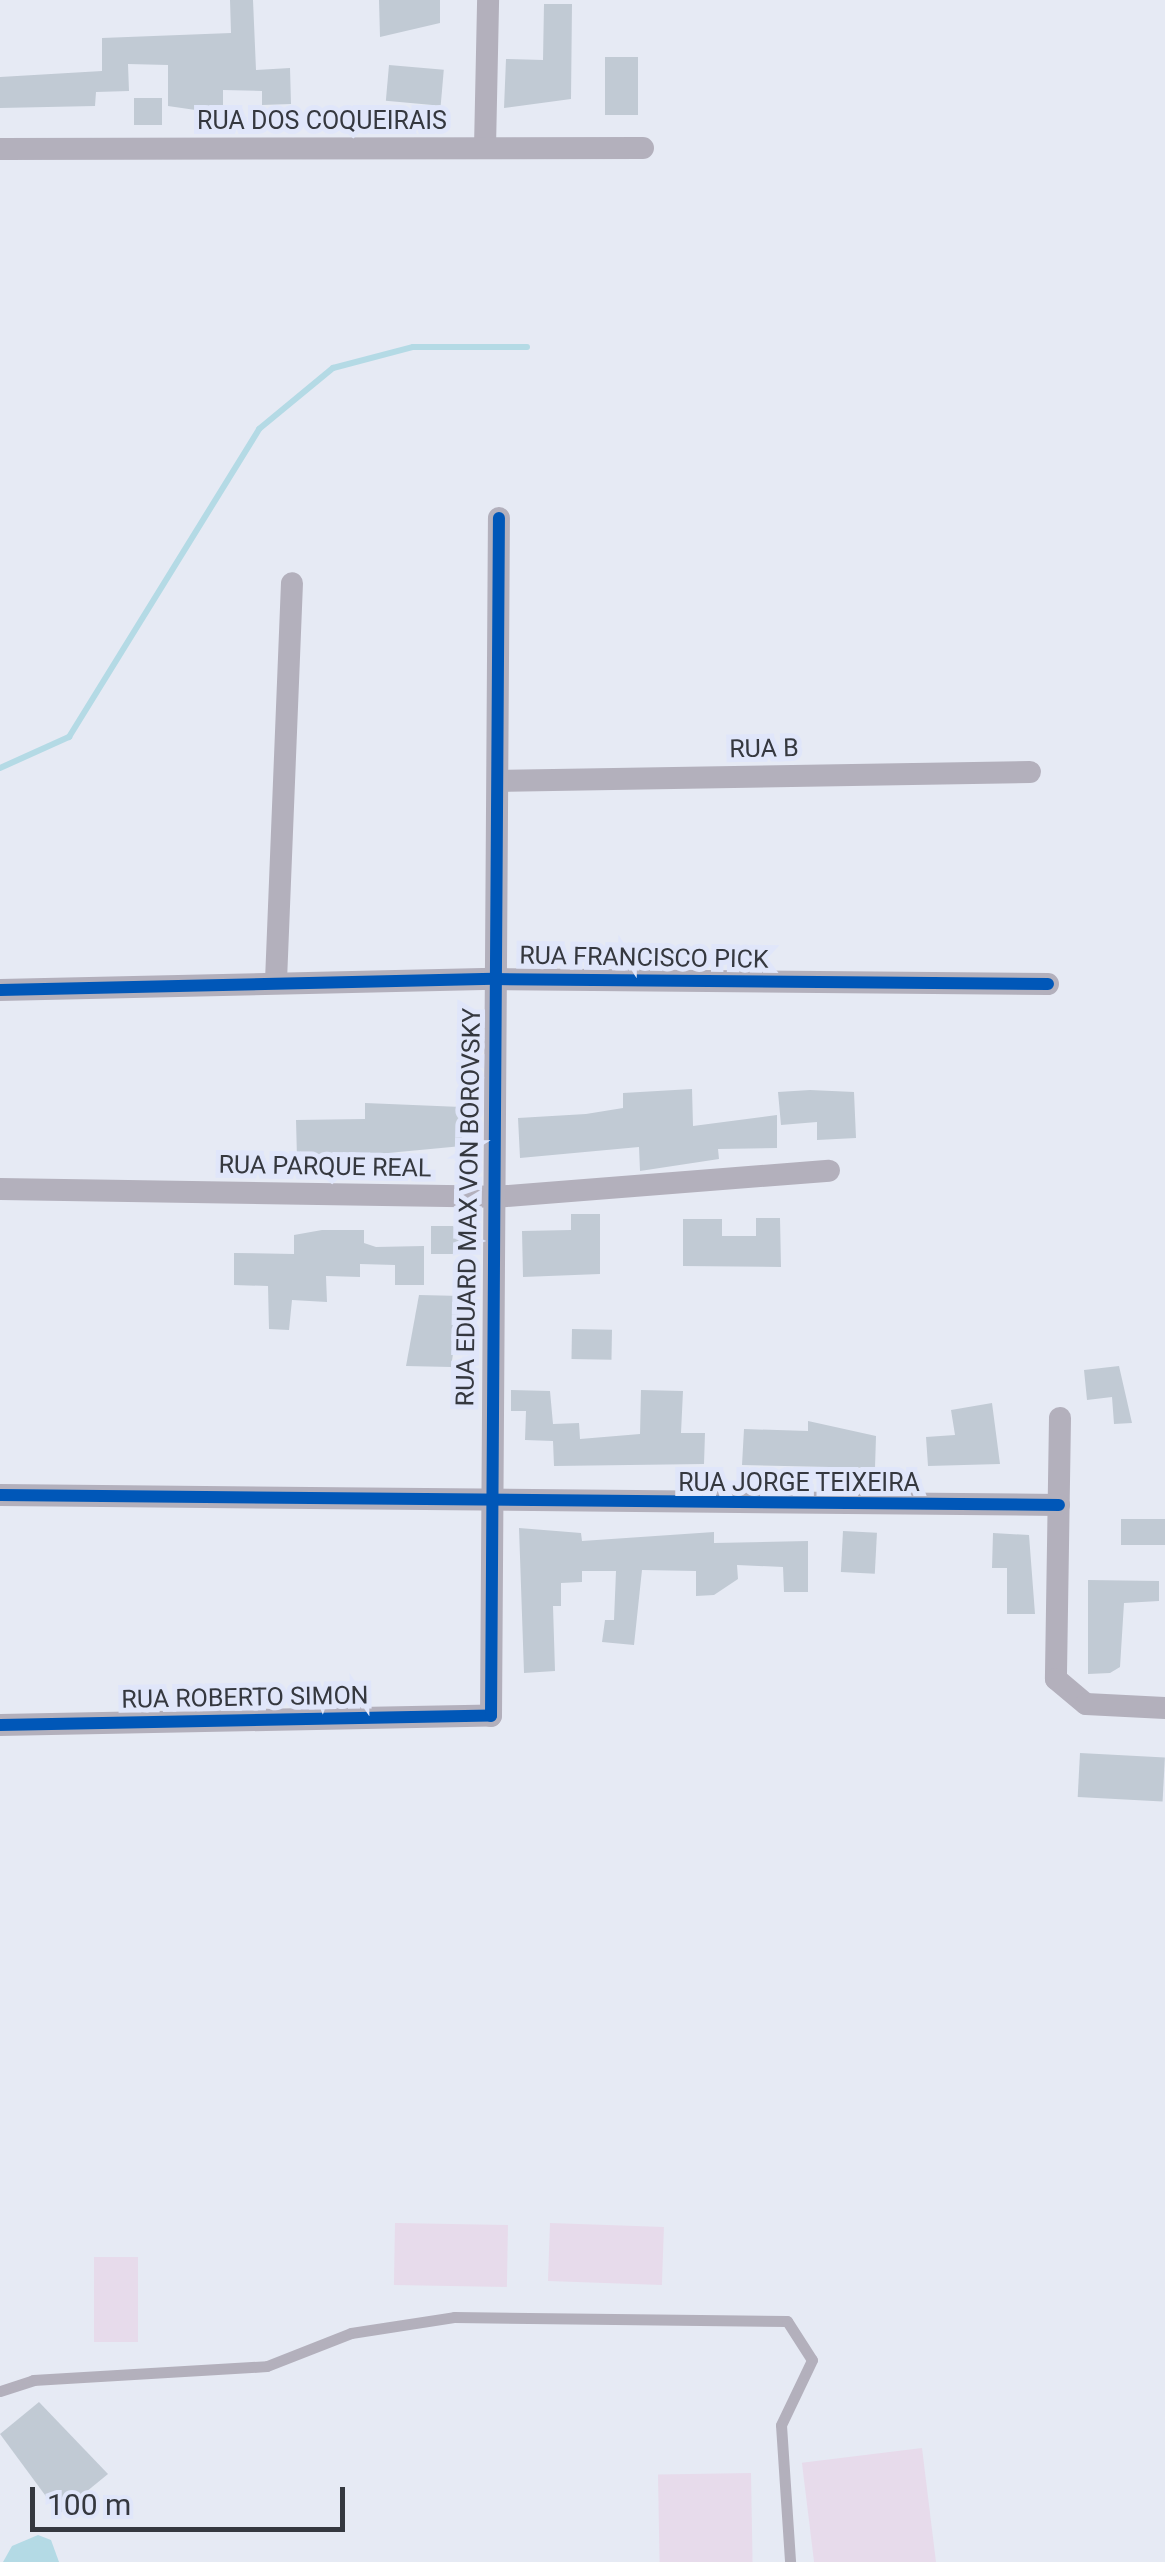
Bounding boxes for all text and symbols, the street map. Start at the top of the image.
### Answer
street label: RUA DOS COQUEIRAIS [197,106,447,136]
street label: RUA B [729,733,799,765]
street label: RUA FRANCISCO PICK [519,941,769,975]
street label: RUA EDUARD MAX VON BOROVSKY [451,1008,487,1406]
street label: RUA PARQUE REAL [218,1150,432,1184]
street label: RUA JORGE TEIXEIRA [678,1468,920,1498]
street label: RUA ROBERTO SIMON [121,1681,369,1715]
scale bar [35,2467,350,2529]
text: 100 m [47,2487,131,2522]

